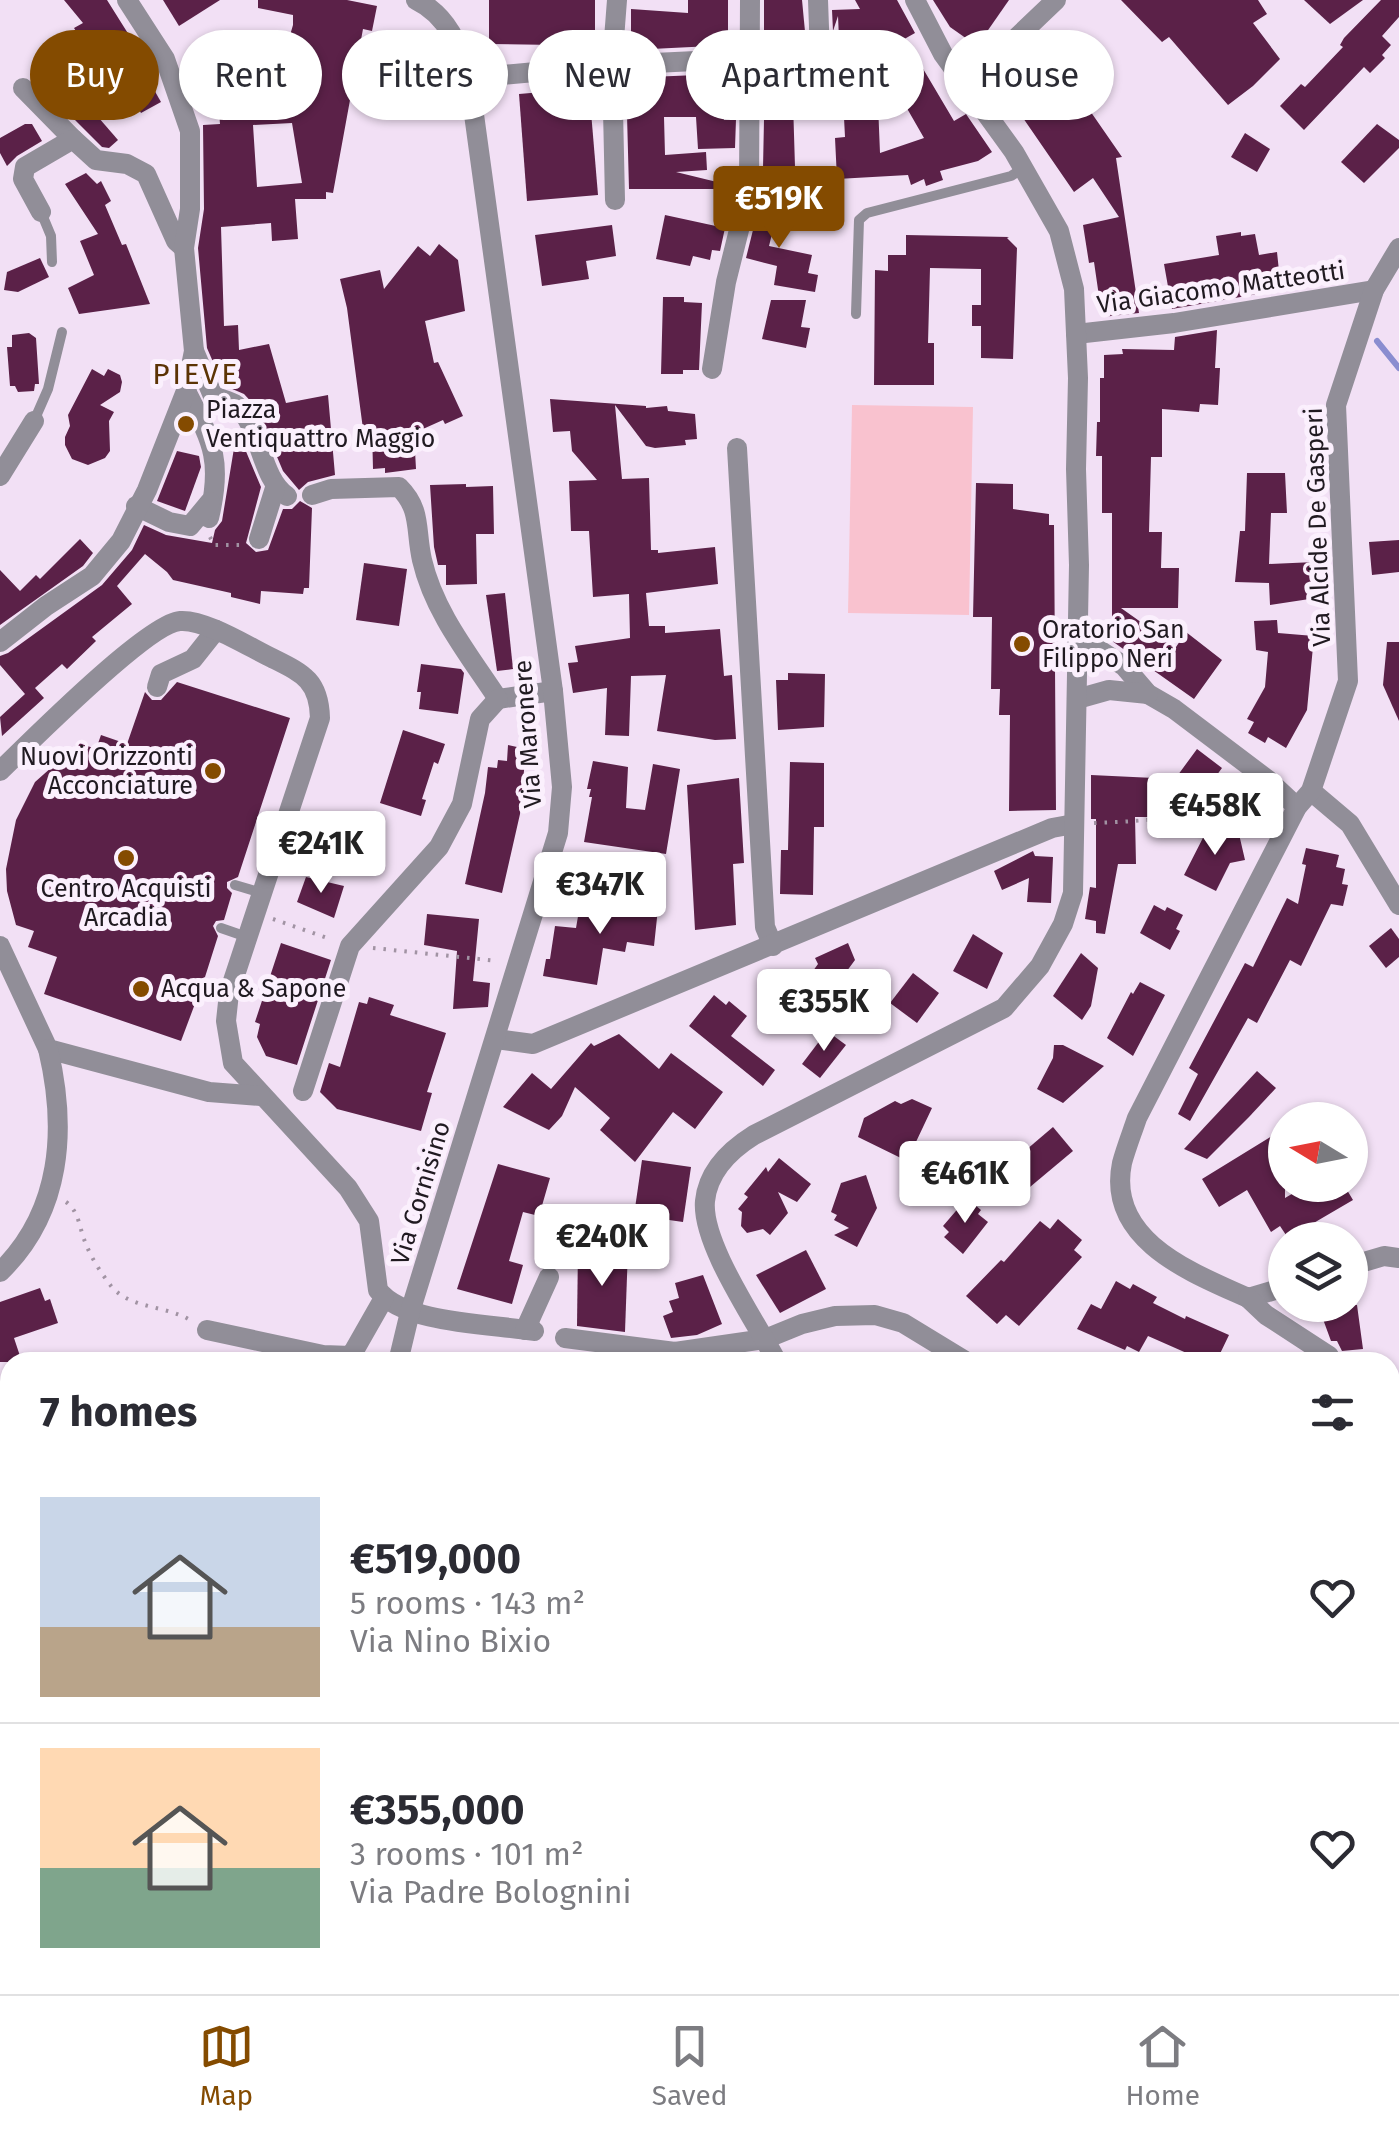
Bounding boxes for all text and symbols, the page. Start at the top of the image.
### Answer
chip: Buy [30,30,159,120]
chip: Rent [179,30,322,120]
chip: Filters [342,30,508,120]
chip: New [528,30,666,120]
chip: Apartment [686,30,924,120]
chip: House [944,30,1114,120]
pin: €519K [709,166,849,251]
text: €519K [735,179,823,217]
street label: Via Giacomo Matteotti [1095,256,1347,320]
district label: PIEVE [152,356,240,392]
place label: Piazza Ventiquattro Maggio [206,395,435,454]
street label: Via Alcide De Gasperi [1299,407,1337,647]
marker: Piazza Ventiquattro Maggio [175,413,197,435]
place label: Oratorio San Filippo Neri [1042,615,1185,674]
marker: Oratorio San Filippo Neri [1011,633,1033,655]
street label: Via Maronere [508,659,548,809]
place label: Nuovi Orizzonti Acconciature [20,742,193,801]
marker: Nuovi Orizzonti Acconciature [202,760,224,782]
pin: €458K [1145,773,1285,858]
text: €458K [1169,786,1261,824]
pin: €241K [251,811,391,896]
text: €241K [278,824,364,862]
marker: Centro Acquisti Arcadia [115,847,137,869]
pin: €347K [530,852,670,937]
text: €347K [556,865,644,903]
place label: Centro Acquisti Arcadia [40,874,212,933]
pin: €355K [754,969,894,1054]
place label: Acqua & Sapone [161,974,346,1004]
marker: Acqua & Sapone [130,978,152,1000]
text: €355K [779,982,869,1020]
north arrow [1268,1102,1368,1202]
map controls [1268,1102,1368,1322]
street label: Via Cornisino [385,1118,457,1268]
pin: €461K [895,1141,1035,1226]
text: €461K [921,1154,1009,1192]
pin: €240K [532,1204,672,1289]
text: €240K [556,1217,648,1255]
button: layers [1268,1222,1368,1322]
icon: filters [1305,1385,1360,1440]
text: 7 homes [40,1387,197,1437]
text: €519,000 [350,1534,521,1584]
icon: home [120,1537,240,1657]
icon: heart [1305,1570,1360,1625]
text: 5 rooms · 143 m² [350,1584,585,1622]
text: Via Nino Bixio [350,1622,551,1660]
text: €355,000 [350,1785,525,1835]
icon: home [120,1788,240,1908]
icon: heart [1305,1821,1360,1876]
text: 3 rooms · 101 m² [350,1835,584,1873]
text: Via Padre Bolognini [350,1873,632,1911]
tab: Map [199,2019,254,2112]
tab: Saved [652,2019,728,2112]
tab: Home [1125,2019,1200,2112]

